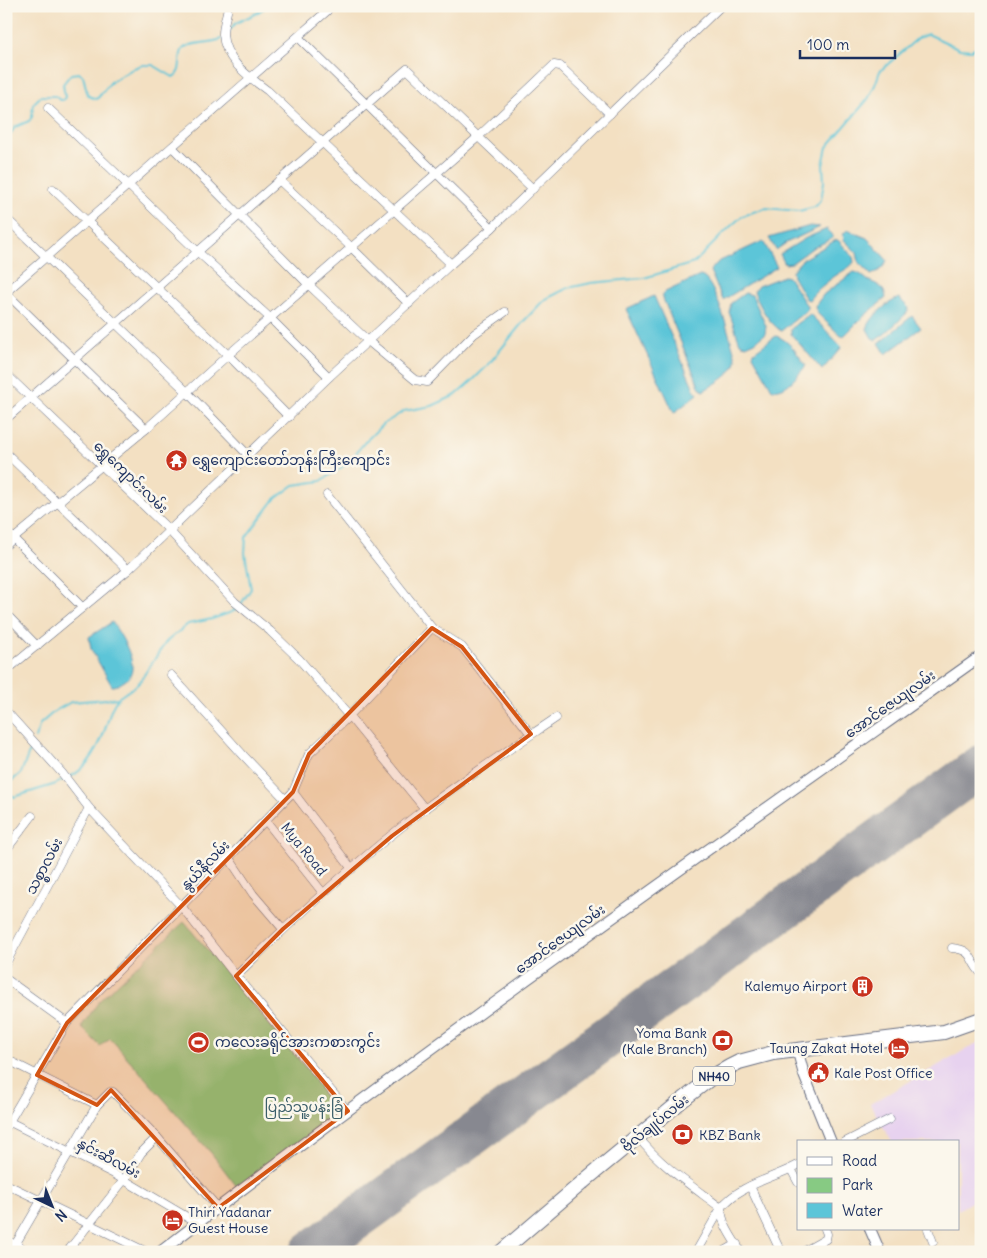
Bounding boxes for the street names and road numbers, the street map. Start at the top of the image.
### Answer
street label: ရွှေကျောင်းလမ်း [88,436,173,519]
street label: အောင်ဇေယျလမ်း [841,665,941,744]
street label: Mya Road [277,819,331,879]
street label: သစ္စာလမ်း [21,834,69,899]
street label: နွယ်နီလမ်း [176,836,235,896]
street label: အောင်ဇေယျလမ်း [511,900,610,980]
road number: NH40 [693,1066,735,1086]
street label: ဗိုလ်ချုပ်လမ်း [617,1090,694,1158]
street label: နှင်းဆီလမ်း [73,1133,144,1185]

